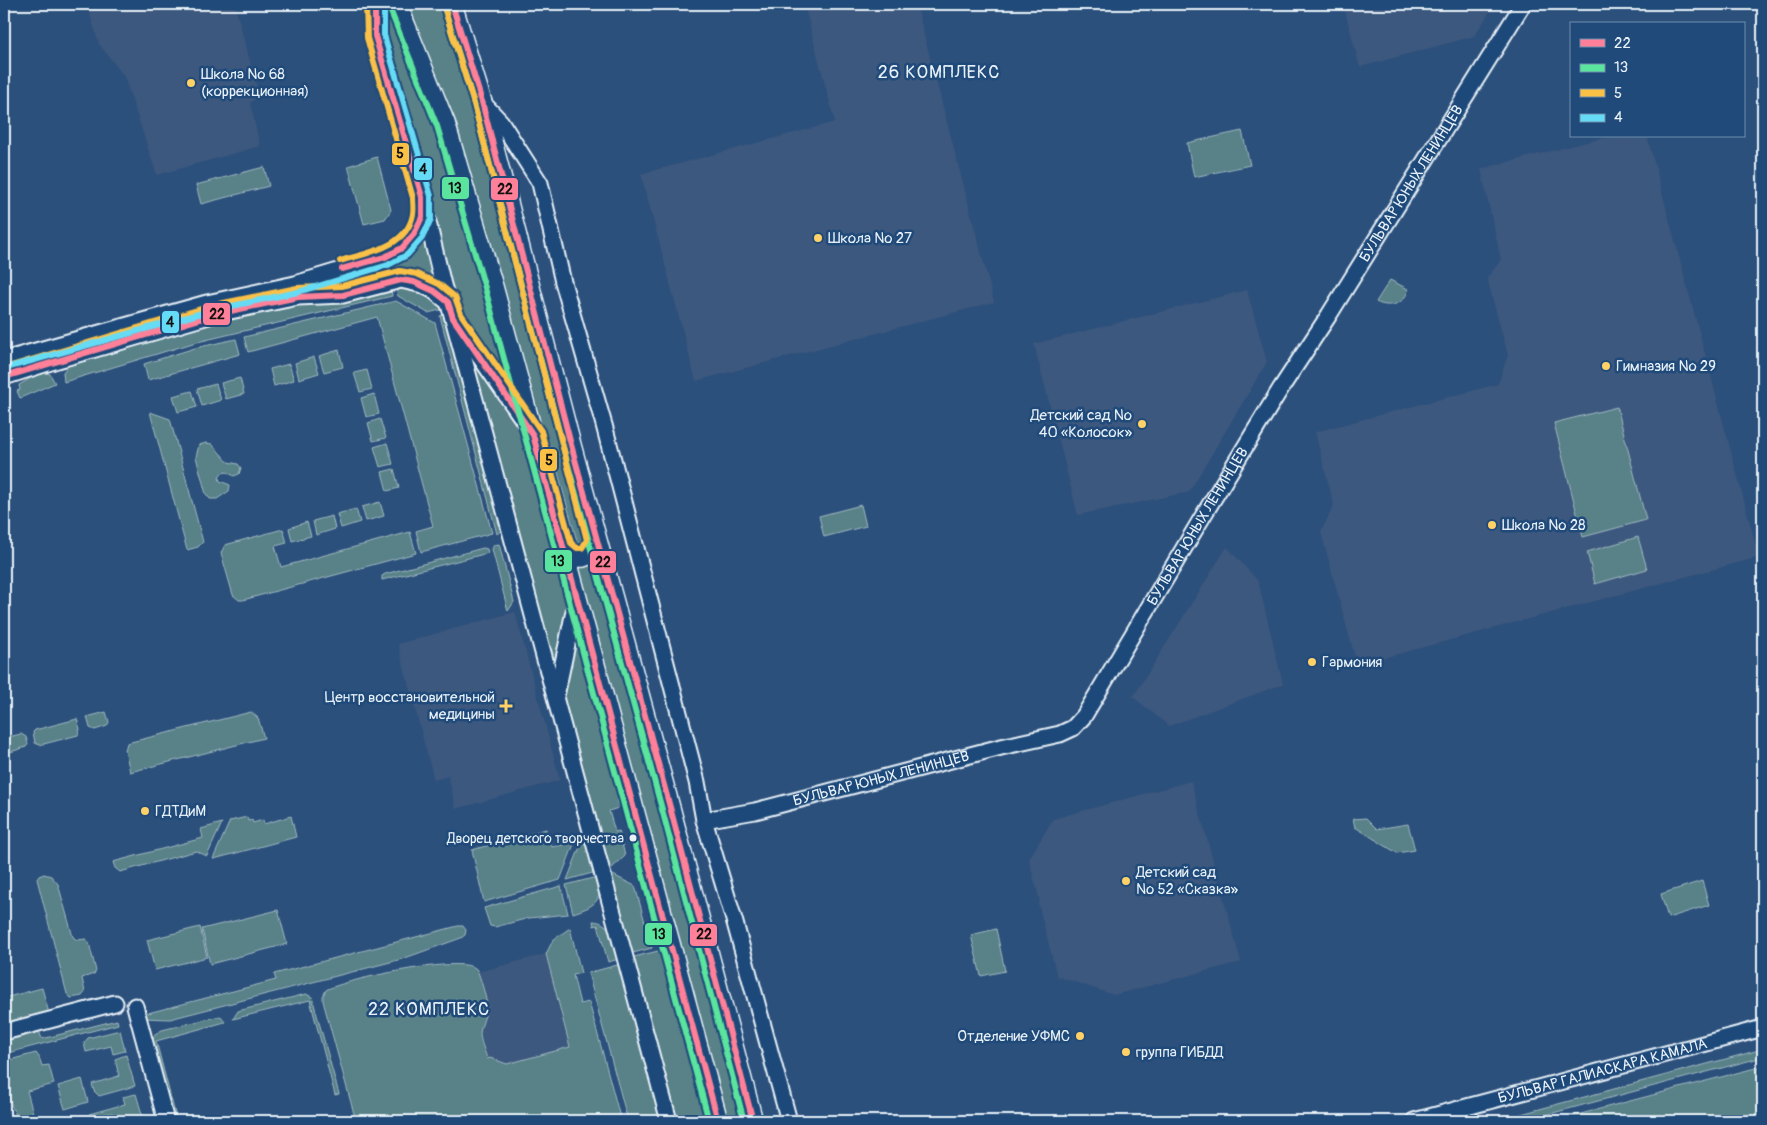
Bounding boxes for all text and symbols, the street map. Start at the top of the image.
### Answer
legend [1570,22,1744,138]
text: 22 [1614,34,1631,53]
text: 13 [1614,58,1628,77]
district label: 26 КОМПЛЕКС [878,61,1000,84]
place label: Школа № 68 (коррекционная) [201,65,309,101]
marker: Школа № 68 (коррекционная) [185,77,197,89]
text: 5 [1614,84,1622,103]
street label: БУЛЬВАР ЮНЫХ ЛЕНИНЦЕВ [1355,101,1467,265]
text: 4 [1614,108,1623,127]
line badge: 5 [391,142,410,166]
text: 5 [396,145,404,162]
line badge: 4 [413,157,433,181]
text: 4 [419,161,428,178]
line badge: 13 [441,176,470,200]
line badge: 22 [490,177,519,201]
text: 13 [448,180,462,197]
text: 22 [497,181,513,198]
place label: Школа № 27 [828,229,912,248]
marker: Школа № 27 [812,232,824,244]
line badge: 22 [202,302,231,326]
text: 22 [209,306,225,323]
line badge: 4 [161,310,180,334]
text: 4 [166,314,175,331]
place label: Гимназия № 29 [1616,357,1716,376]
marker: Гимназия № 29 [1600,360,1612,372]
place label: Детский сад № 40 «Колосок» [1030,406,1132,442]
marker: Детский сад № 40 «Колосок» [1136,418,1148,430]
street label: БУЛЬВАР ЮНЫХ ЛЕНИНЦЕВ [1142,444,1252,609]
line badge: 5 [539,448,558,472]
text: 5 [545,452,553,469]
place label: Школа № 28 [1502,516,1586,535]
marker: Школа № 28 [1486,519,1498,531]
line badge: 13 [544,549,573,573]
line badge: 22 [589,550,617,574]
text: 13 [551,553,565,570]
text: 22 [595,554,611,571]
place label: Гармония [1322,653,1382,672]
marker: Гармония [1306,656,1318,668]
place label: Центр восстановительной медицины [325,688,495,724]
marker: Центр восстановительной медицины [499,699,513,713]
street label: БУЛЬВАР ЮНЫХ ЛЕНИНЦЕВ [791,746,971,810]
place label: ГДТДиМ [155,802,206,821]
marker: ГДТДиМ [139,805,151,817]
place label: Дворец детского творчества [446,830,624,847]
marker: Дворец детского творчества [628,833,638,843]
place label: Детский сад № 52 «Сказка» [1135,863,1239,899]
marker: Детский сад № 52 «Сказка» [1120,875,1132,887]
line badge: 13 [644,922,673,946]
line badge: 22 [689,923,718,947]
text: 13 [652,926,666,943]
text: 22 [696,926,712,943]
district label: 22 КОМПЛЕКС [368,998,490,1021]
place label: Отделение УФМС [957,1027,1070,1046]
marker: Отделение УФМС [1074,1030,1086,1042]
street label: БУЛЬВАР ГАЛИАСКАРА КАМАЛА [1496,1034,1709,1108]
place label: группа ГИБДД [1136,1043,1224,1062]
marker: группа ГИБДД [1120,1046,1132,1058]

